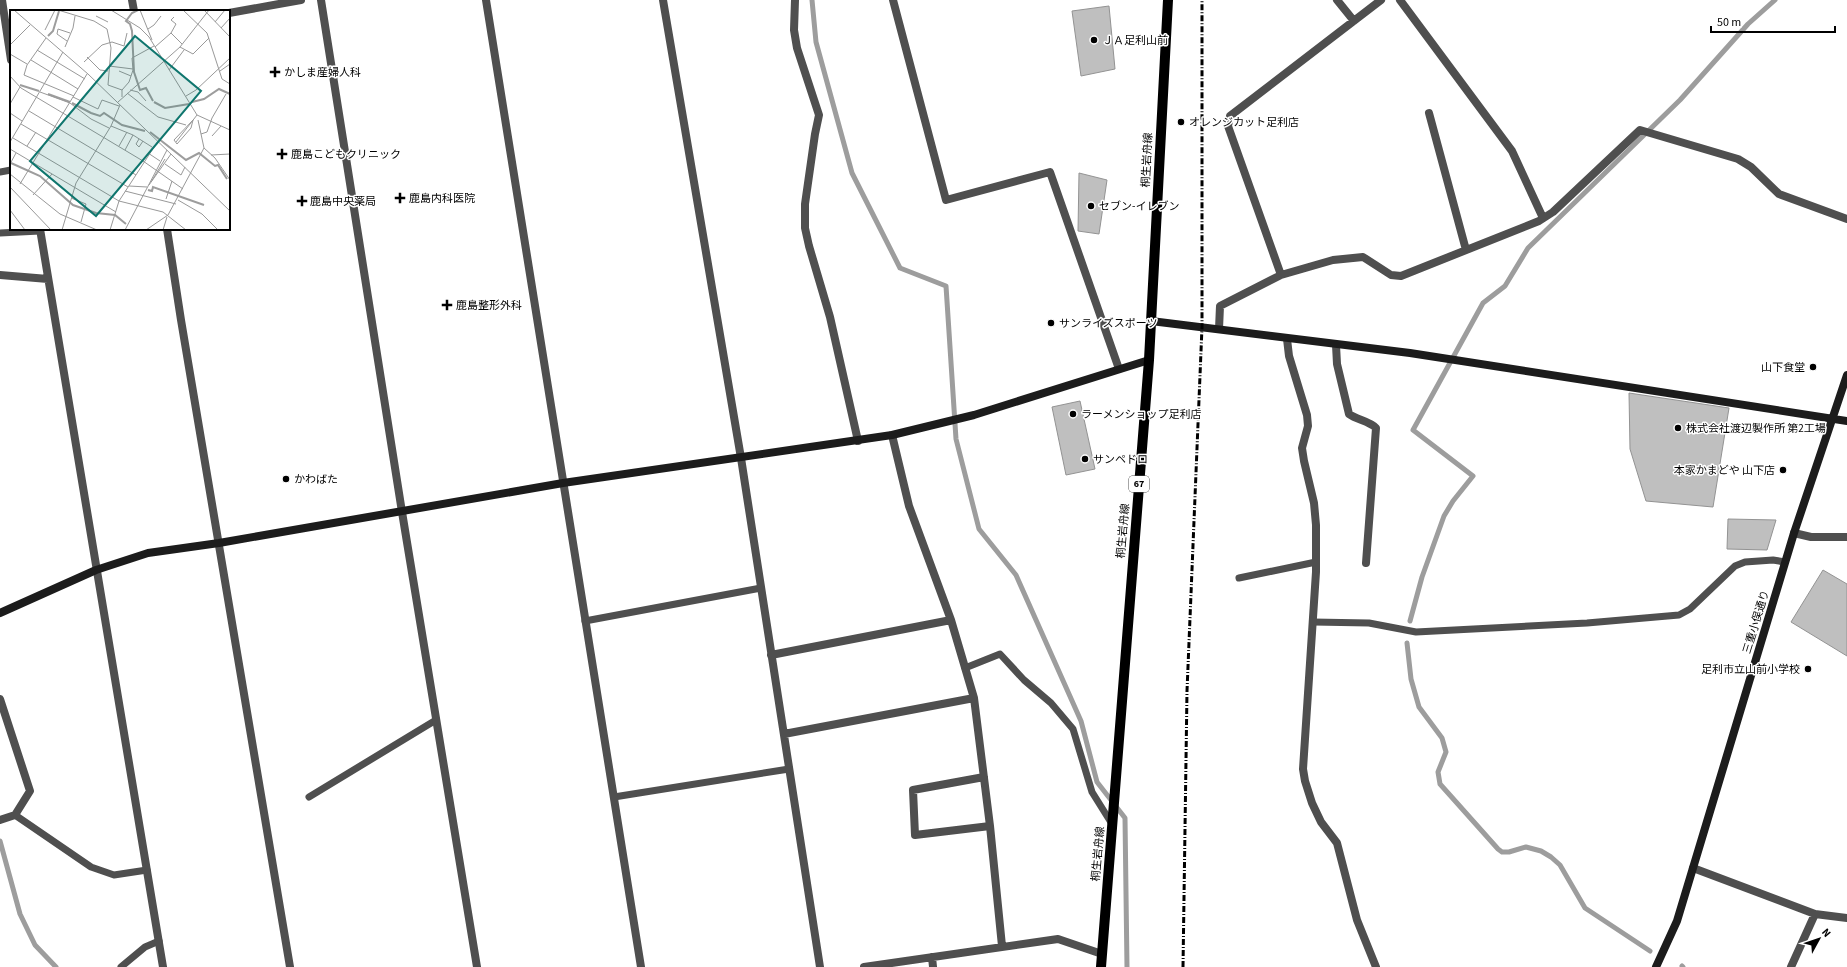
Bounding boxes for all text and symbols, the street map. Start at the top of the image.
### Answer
scale bar [1711,8,1835,34]
inset map [10,10,230,230]
text: 50 m [1717,14,1741,31]
place label: ＪＡ足利山前 [1102,33,1168,48]
marker: ＪＡ足利山前 [1089,35,1099,45]
place label: かしま産婦人科 [284,65,361,80]
marker: かしま産婦人科 [269,66,281,78]
place label: オレンジカット足利店 [1189,115,1299,130]
marker: オレンジカット足利店 [1176,117,1186,127]
street label: 桐生岩舟線 [1138,132,1156,188]
place label: 鹿島こどもクリニック [291,147,401,162]
marker: 鹿島こどもクリニック [276,148,288,160]
place label: 鹿島内科医院 [409,191,475,206]
marker: 鹿島内科医院 [394,192,406,204]
place label: 鹿島中央薬局 [310,194,376,209]
marker: 鹿島中央薬局 [297,196,307,206]
place label: セブン-イレブン [1099,199,1179,214]
marker: セブン-イレブン [1086,201,1096,211]
place label: 鹿島整形外科 [456,298,522,313]
marker: 鹿島整形外科 [441,299,453,311]
place label: サンライズスポーツ [1059,316,1157,331]
marker: サンライズスポーツ [1046,318,1056,328]
place label: 山下食堂 [1761,360,1805,375]
marker: 山下食堂 [1808,362,1818,372]
place label: ラーメンショップ足利店 [1081,407,1202,422]
marker: ラーメンショップ足利店 [1068,409,1078,419]
place label: 株式会社渡辺製作所 第2工場 [1686,421,1826,436]
marker: 株式会社渡辺製作所 第2工場 [1673,423,1683,433]
place label: サンペドロ [1093,452,1148,467]
marker: サンペドロ [1080,454,1090,464]
place label: 本家かまどや 山下店 [1674,463,1775,478]
marker: 本家かまどや 山下店 [1778,465,1788,475]
place label: かわばた [294,472,338,487]
marker: かわばた [281,474,291,484]
road number: 67 [1129,476,1149,492]
street label: 桐生岩舟線 [1113,503,1133,559]
street label: 三重小俣通り [1739,588,1773,656]
place label: 足利市立山前小学校 [1701,662,1800,677]
marker: 足利市立山前小学校 [1803,664,1813,674]
street label: 桐生岩舟線 [1088,826,1108,882]
north arrow [1799,919,1839,959]
text: N [1818,925,1834,941]

